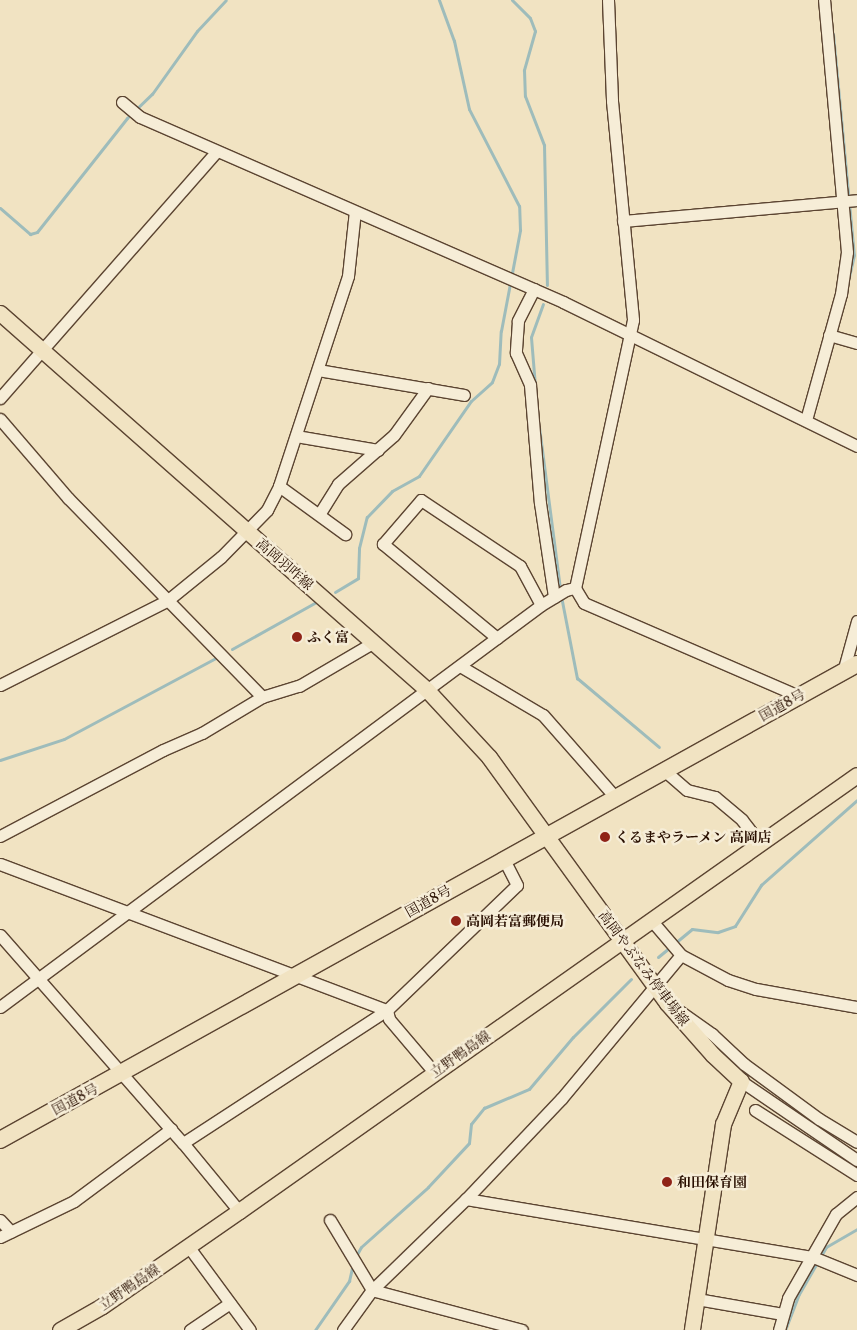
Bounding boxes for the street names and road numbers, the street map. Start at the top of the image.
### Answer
street label: 高岡羽咋線 [253,535,317,593]
street label: 国道8号 [756,685,808,725]
street label: 国道8号 [402,881,454,921]
street label: 高岡やぶなみ停車場線 [595,907,693,1029]
street label: 立野鴨島線 [427,1027,493,1081]
street label: 国道8号 [49,1080,101,1118]
street label: 立野鴨島線 [95,1260,163,1314]

